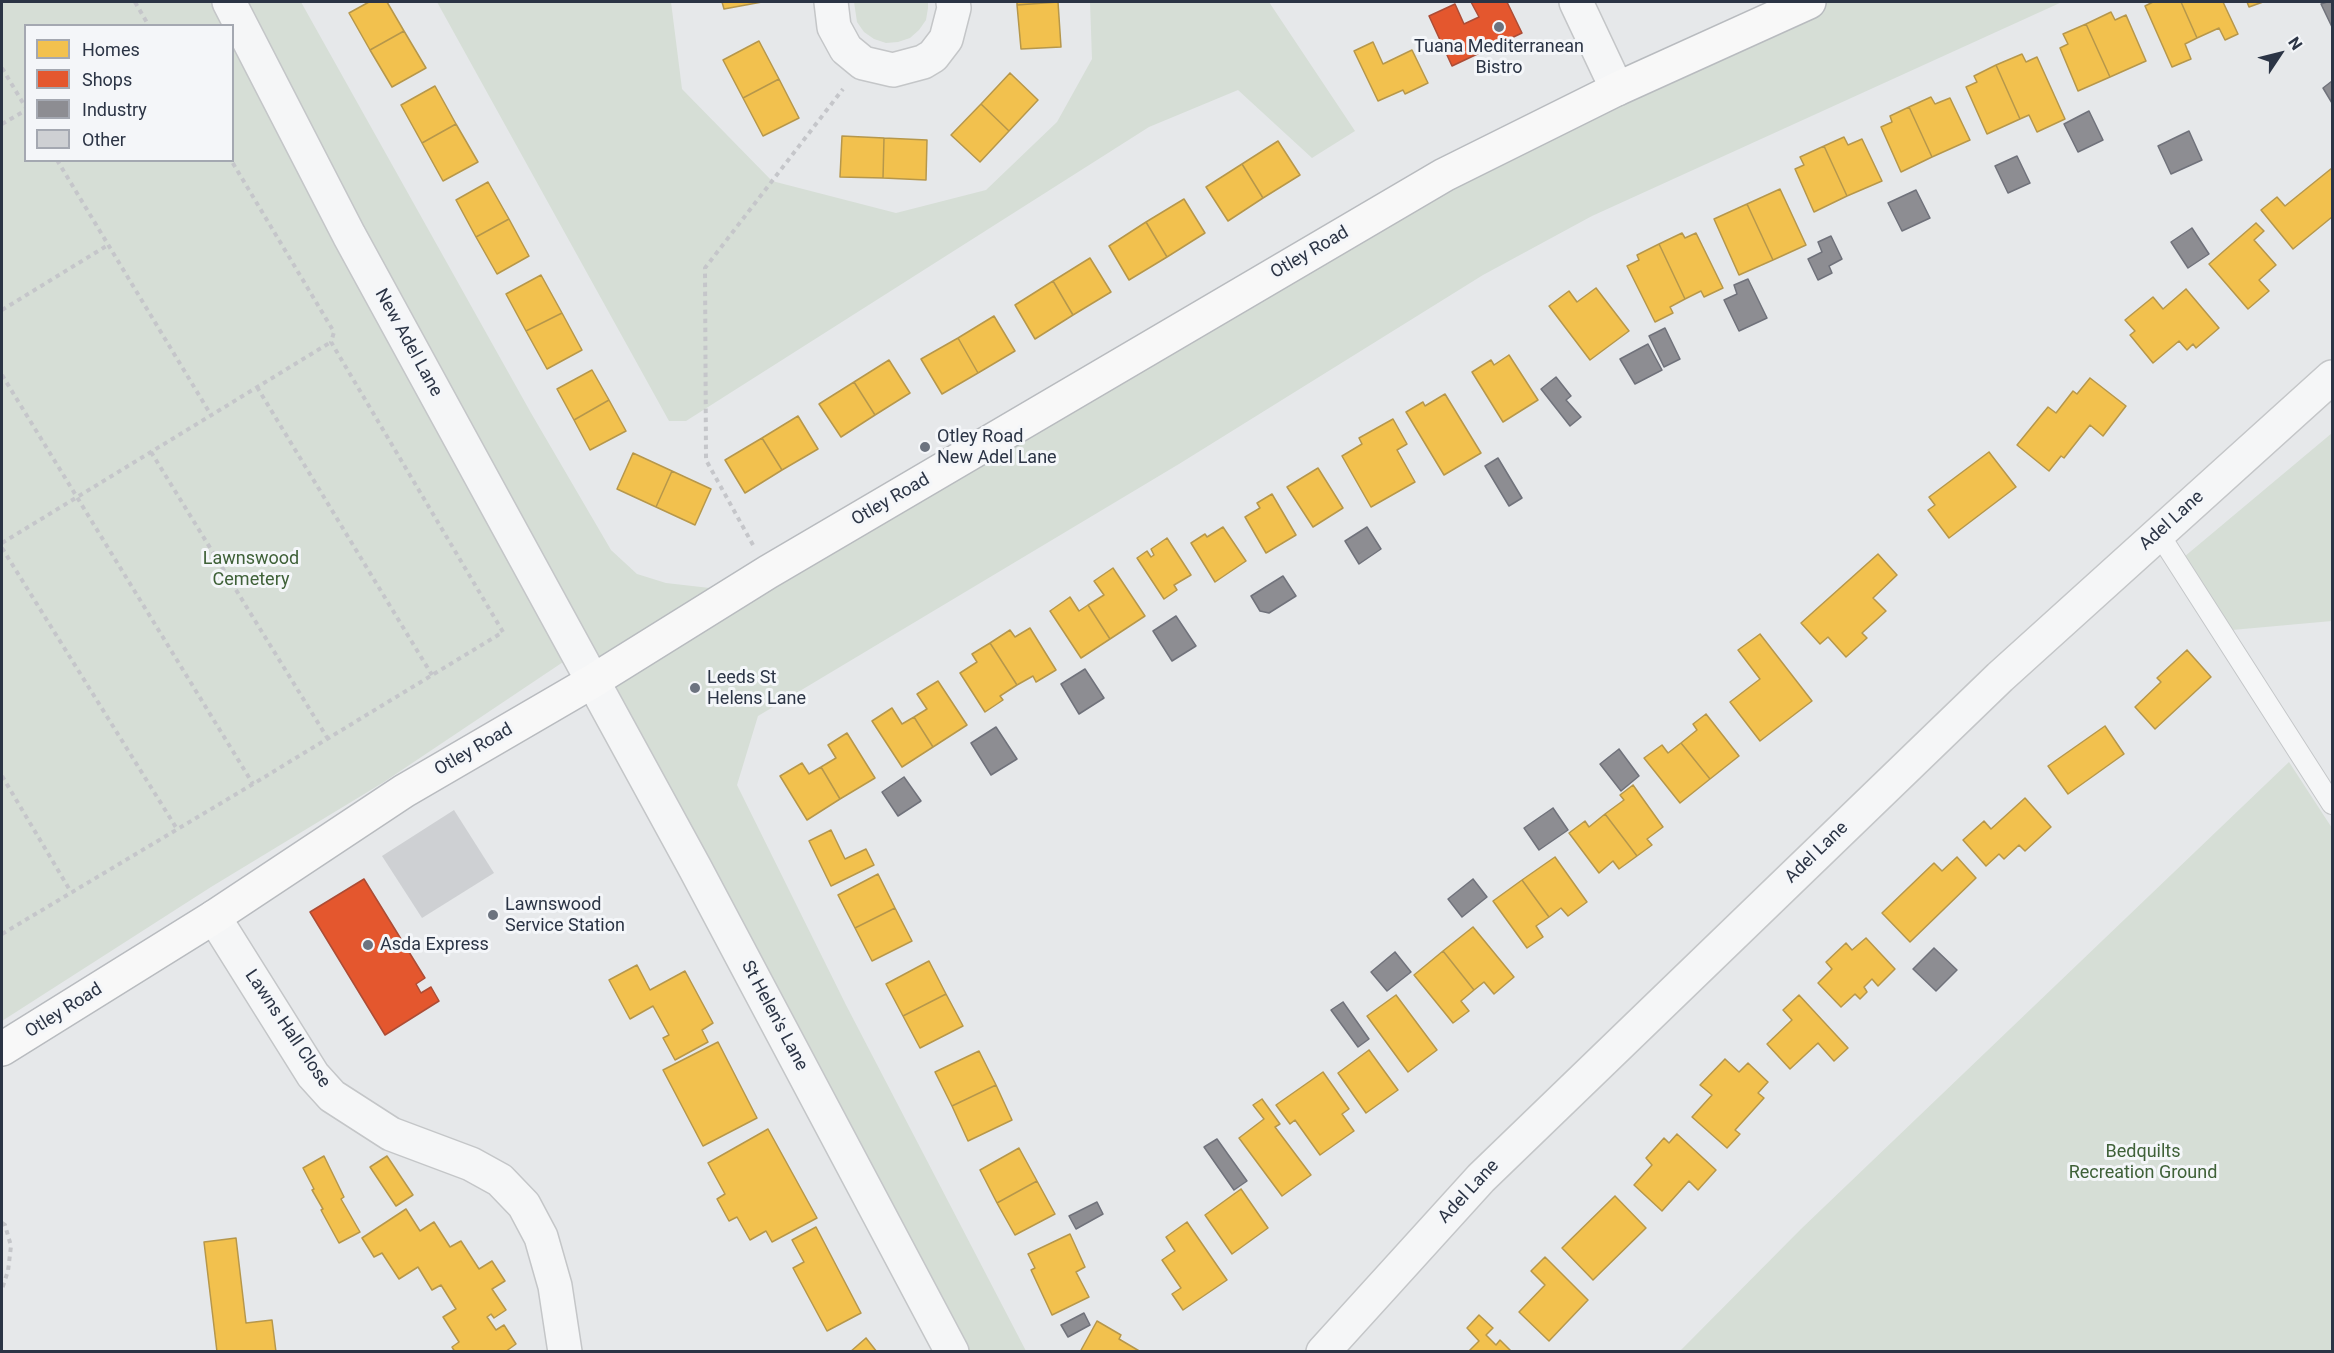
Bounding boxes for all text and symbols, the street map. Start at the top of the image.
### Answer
marker: Tuana Mediterranean Bistro [1492,20,1506,34]
legend [24,24,234,162]
north arrow [2250,24,2310,84]
text: N [2284,33,2306,53]
place label: Tuana Mediterranean Bistro [1414,36,1584,78]
text: Homes [82,39,140,60]
text: Shops [82,69,132,90]
text: Industry [82,99,147,120]
text: Other [82,129,126,150]
street label: Otley Road [1267,222,1353,284]
street label: New Adel Lane [370,285,446,401]
place label: Otley Road New Adel Lane [937,426,1057,468]
marker: Otley Road New Adel Lane [918,440,932,454]
street label: Otley Road [848,469,934,531]
street label: Adel Lane [2135,486,2209,556]
park label: Lawnswood Cemetery [203,548,299,590]
place label: Leeds St Helens Lane [707,667,806,710]
marker: Leeds St Helens Lane [688,681,702,695]
street label: Otley Road [431,719,517,781]
street label: Adel Lane [1781,818,1853,888]
place label: Lawnswood Service Station [505,894,625,936]
marker: Lawnswood Service Station [486,908,500,922]
place label: Asda Express [380,934,489,956]
marker: Asda Express [361,938,375,952]
street label: St Helen's Lane [736,957,812,1075]
street label: Lawns Hall Close [240,966,334,1092]
street label: Otley Road [22,979,106,1043]
park label: Bedquilts Recreation Ground [2069,1141,2217,1184]
street label: Adel Lane [1434,1156,1504,1228]

